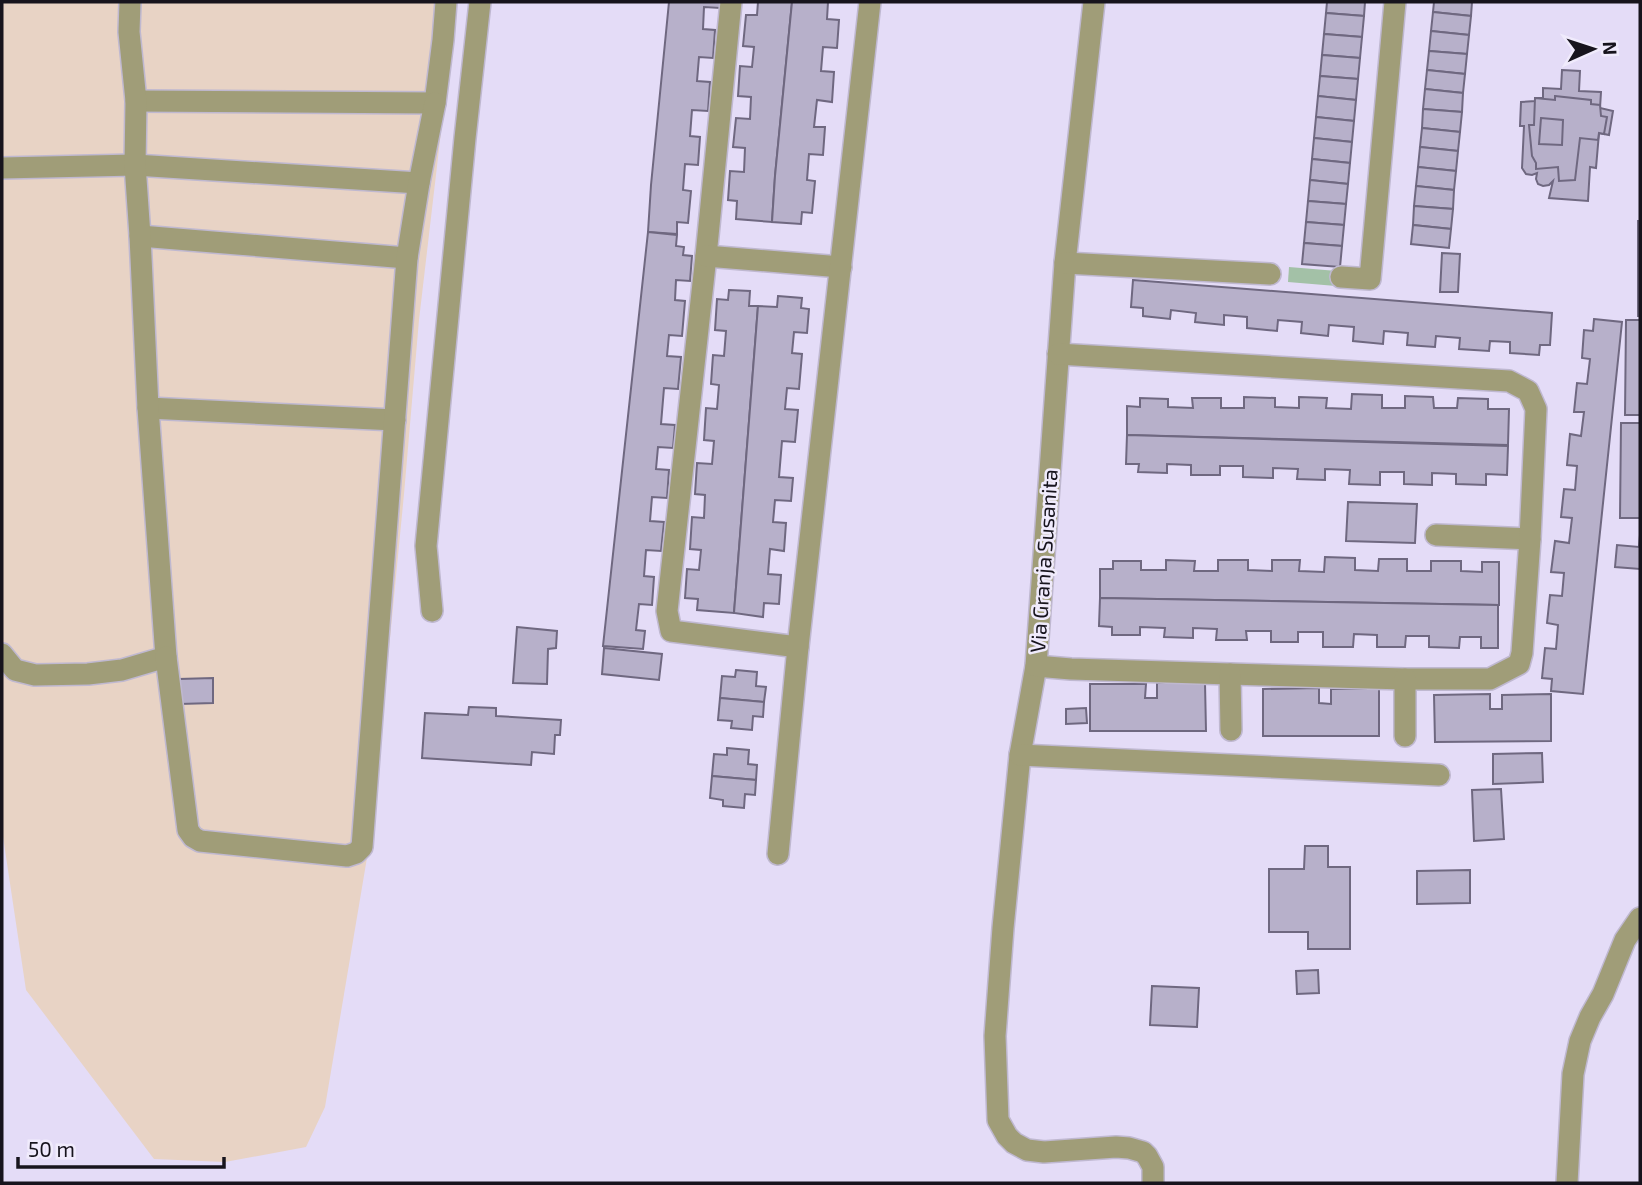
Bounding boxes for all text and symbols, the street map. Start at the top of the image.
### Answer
north arrow [1558,14,1628,84]
text: N [1599,41,1622,56]
street label: Via Granja Susanita [1024,468,1063,654]
scale bar [18,1126,224,1170]
text: 50 m [28,1136,75,1161]

